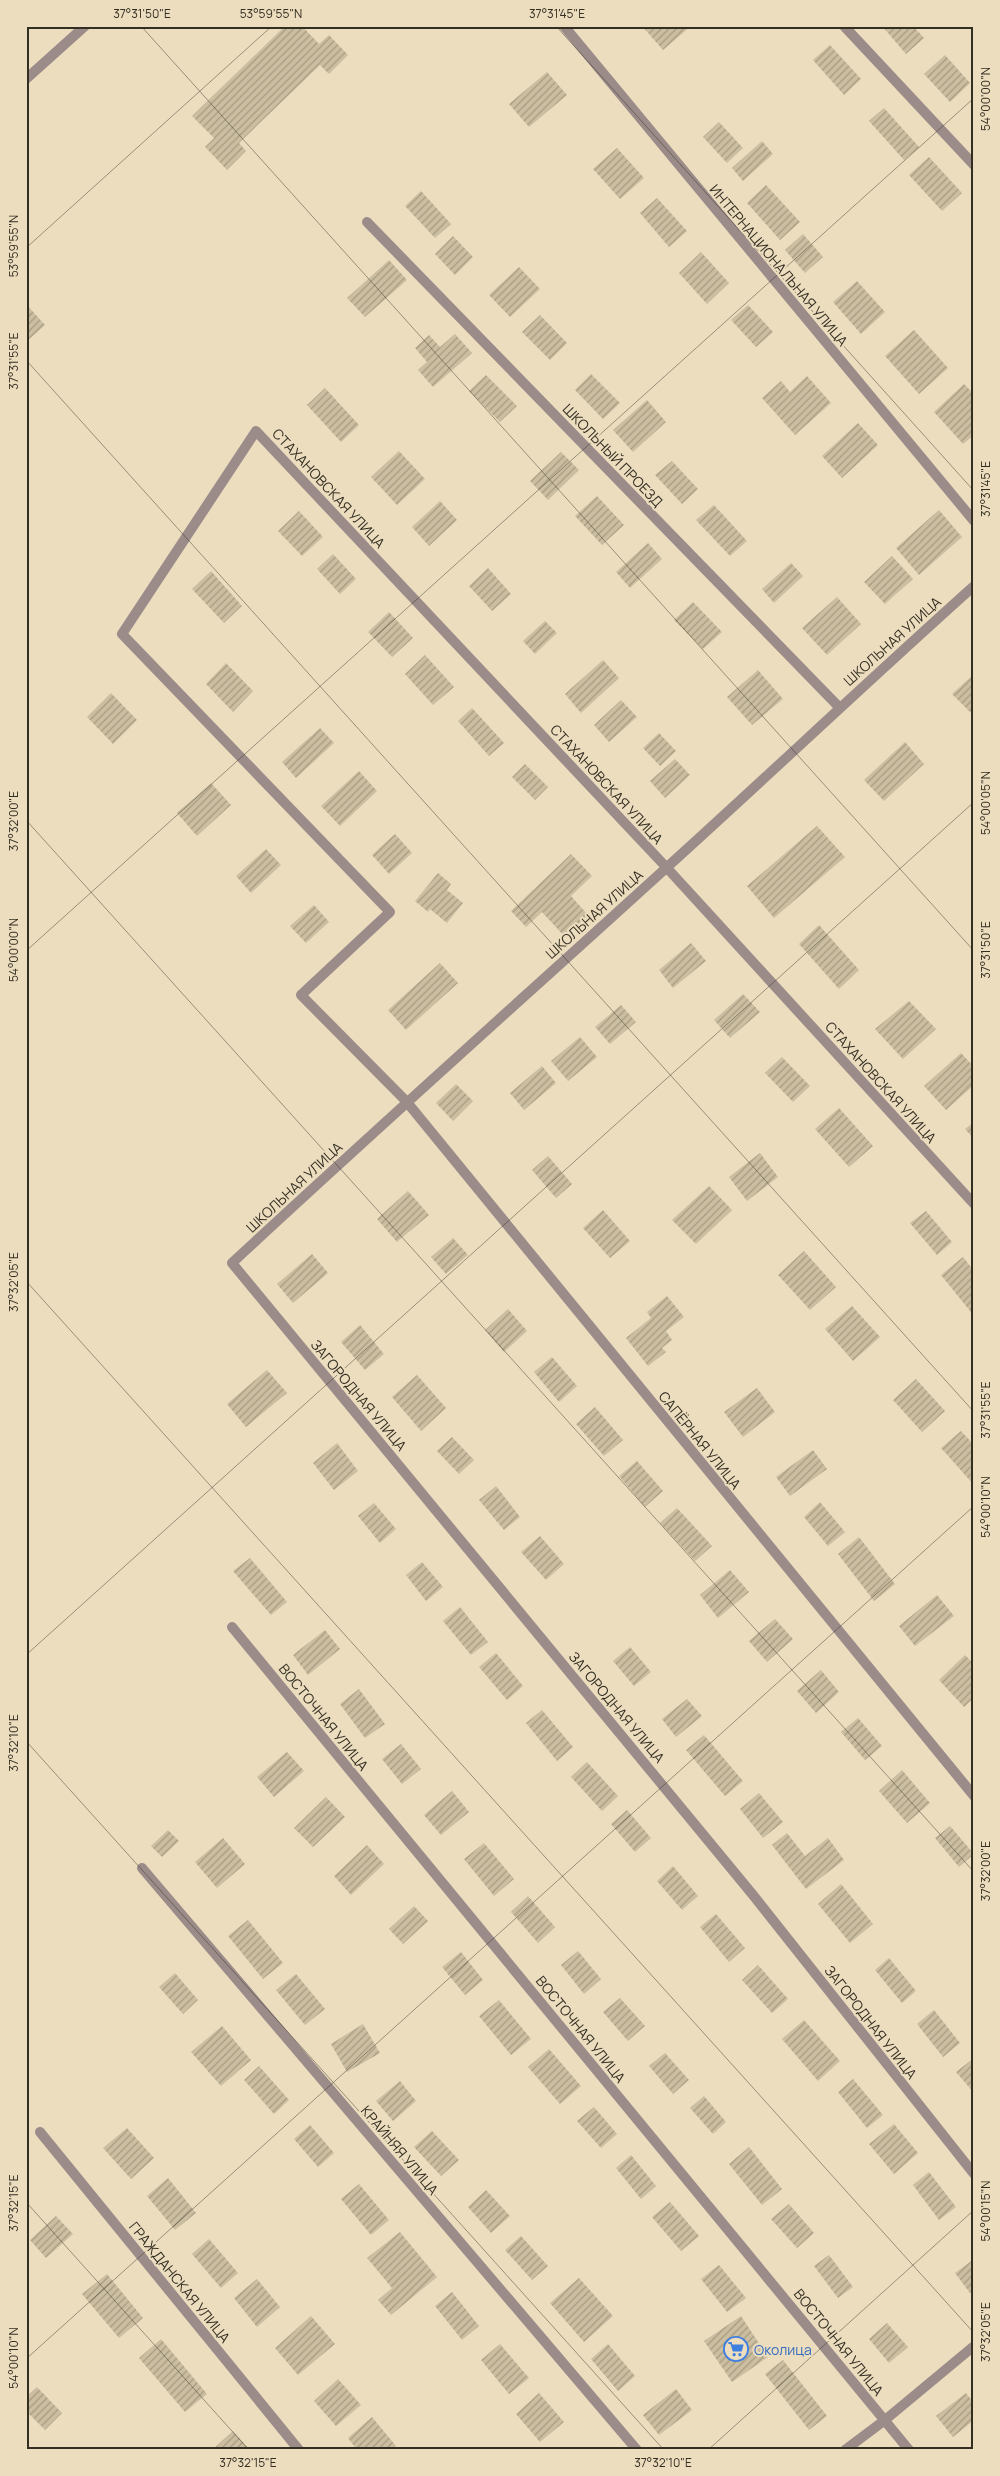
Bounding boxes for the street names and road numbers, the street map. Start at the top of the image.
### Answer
street label: ИНТЕРНАЦИОНАЛЬНАЯ УЛИЦА [706,180,852,350]
street label: ШКОЛЬНЫЙ ПРОЕЗД [559,399,667,511]
street label: СТАХАНОВСКАЯ УЛИЦА [268,424,390,552]
street label: ШКОЛЬНАЯ УЛИЦА [839,592,945,690]
street label: СТАХАНОВСКАЯ УЛИЦА [546,720,668,848]
street label: ШКОЛЬНАЯ УЛИЦА [541,865,647,963]
street label: СТАХАНОВСКАЯ УЛИЦА [821,1017,941,1147]
street label: ШКОЛЬНАЯ УЛИЦА [242,1137,346,1237]
street label: ЗАГОРОДНАЯ УЛИЦА [307,1335,411,1455]
street label: САПЁРНАЯ УЛИЦА [655,1387,745,1493]
street label: ЗАГОРОДНАЯ УЛИЦА [565,1647,669,1767]
street label: ВОСТОЧНАЯ УЛИЦА [275,1660,373,1775]
street label: ЗАГОРОДНАЯ УЛИЦА [821,1961,922,2083]
street label: ВОСТОЧНАЯ УЛИЦА [532,1972,630,2087]
street label: КРАЙНЯЯ УЛИЦА [357,2101,443,2199]
street label: ГРАЖДАНСКАЯ УЛИЦА [125,2218,235,2347]
street label: ВОСТОЧНАЯ УЛИЦА [790,2285,888,2400]

